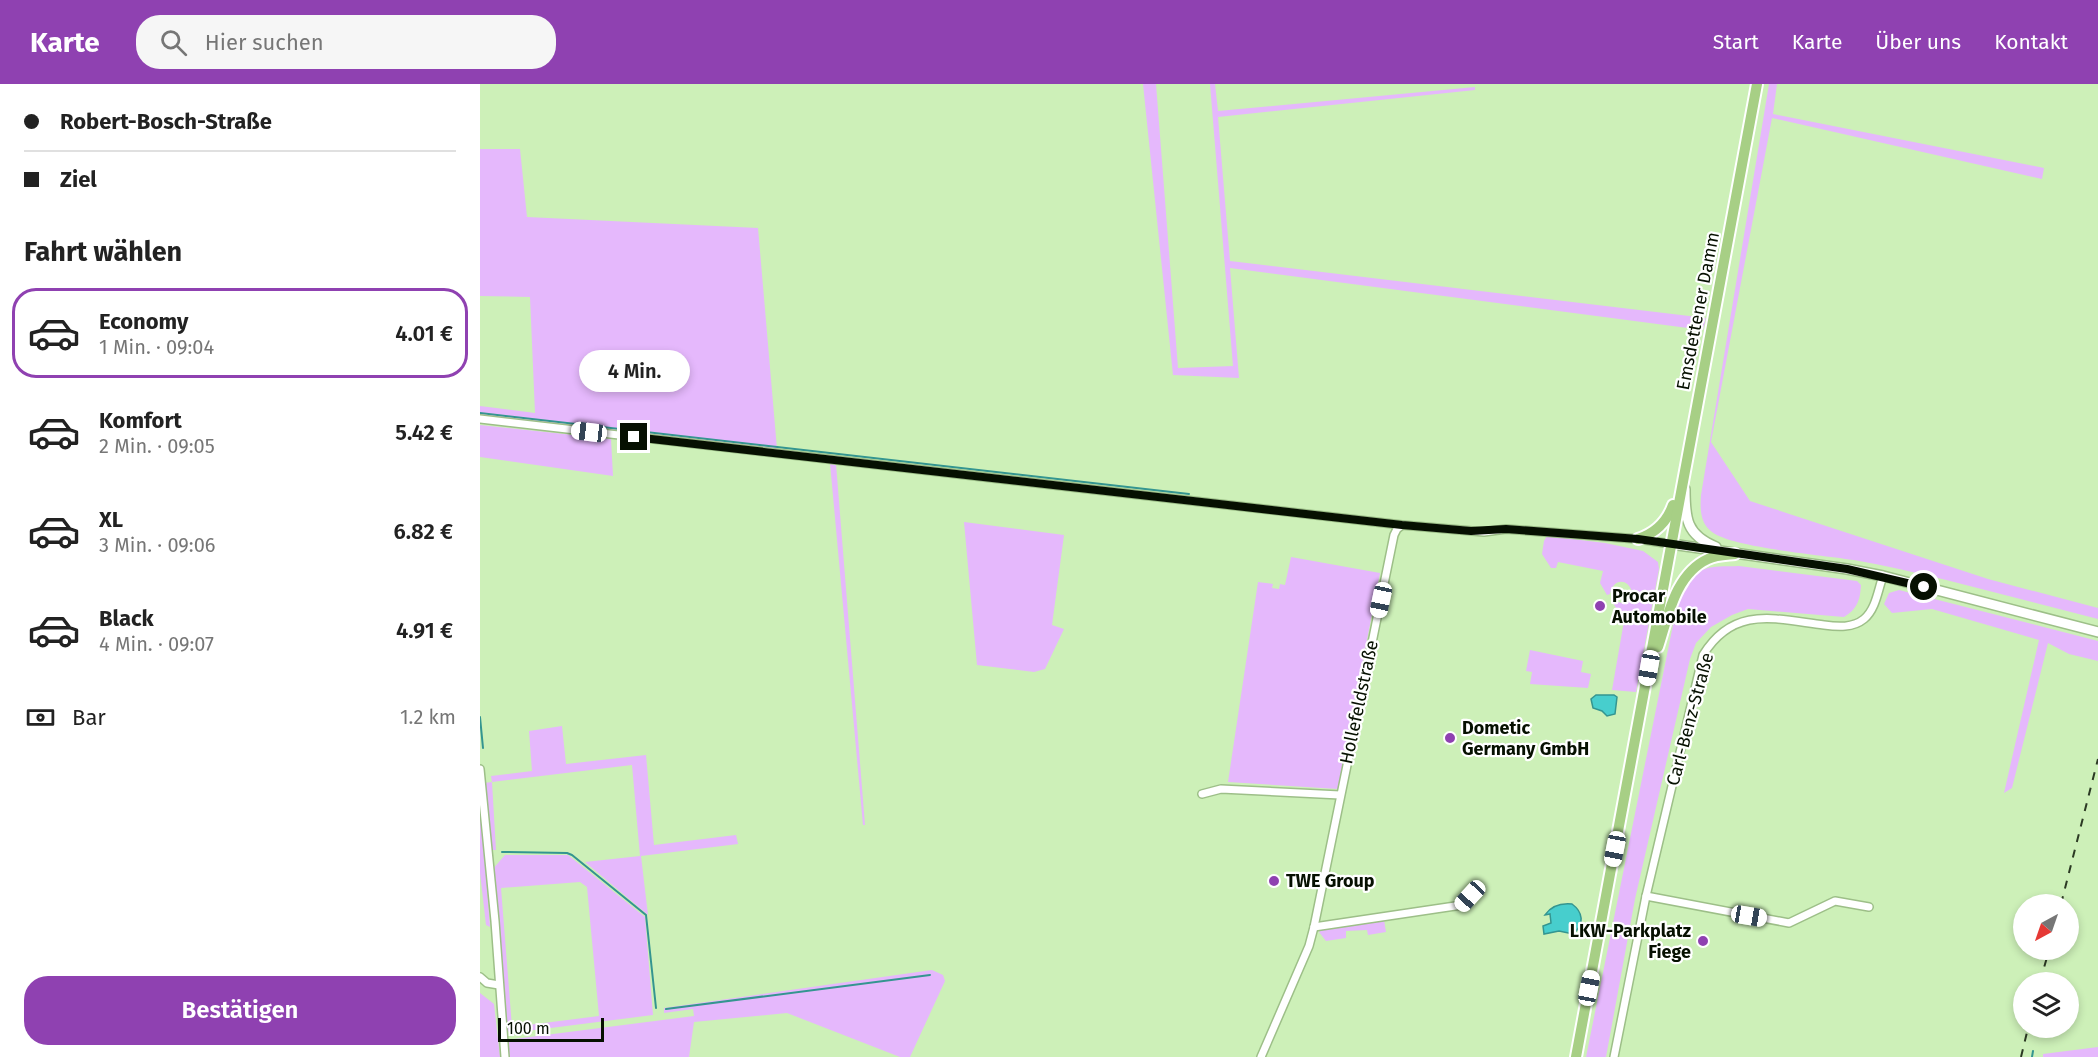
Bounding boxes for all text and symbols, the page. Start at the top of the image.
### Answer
search box [136,15,556,69]
text: Karte [30,26,100,59]
icon: search [157,26,190,59]
text: Hier suchen [205,29,324,56]
text: Start [1713,29,1759,55]
text: Karte [1792,29,1842,55]
text: Über uns [1875,29,1961,55]
text: Kontakt [1994,29,2068,55]
text: Robert-Bosch-Straße [60,108,272,135]
text: Ziel [60,166,97,193]
street label: Emsdettener Damm [1672,230,1724,392]
text: Fahrt wählen [24,236,182,268]
icon: car [27,306,81,360]
text: Economy [99,308,188,335]
text: 4.01 € [395,320,453,347]
text: 1 Min. · 09:04 [99,335,214,359]
callout: 4 Min. [578,350,690,392]
text: 4 Min. [608,359,661,383]
icon: car [27,405,81,459]
text: Komfort [99,407,182,434]
text: 5.42 € [395,419,453,446]
car [570,421,608,443]
route end [620,423,647,450]
text: 2 Min. · 09:05 [99,434,215,458]
icon: car [27,504,81,558]
text: XL [99,506,123,533]
text: 6.82 € [394,518,453,545]
text: 3 Min. · 09:06 [99,533,215,557]
route start [1910,573,1937,600]
car [1368,581,1394,619]
place label: Procar Automobile [1611,585,1707,628]
marker: Procar Automobile [1593,599,1607,613]
icon: car [27,603,81,657]
text: Black [99,605,154,632]
text: 4.91 € [396,617,453,644]
text: 4 Min. · 09:07 [99,632,214,656]
street label: Hollefeldstraße [1335,638,1383,766]
car [1637,649,1661,687]
street label: Carl-Benz-Straße [1662,650,1718,788]
icon: cash [24,701,57,734]
text: Bar [72,704,106,731]
text: 1.2 km [400,705,456,729]
place label: Dometic Germany GmbH [1462,717,1589,760]
marker: Dometic Germany GmbH [1443,731,1457,745]
car [1603,830,1627,868]
place label: TWE Group [1286,870,1375,892]
marker: TWE Group [1267,874,1281,888]
car [1451,877,1489,915]
north arrow [2013,894,2079,960]
map controls [2013,894,2079,1038]
car [1730,904,1768,928]
place label: LKW-Parkplatz Fiege [1570,920,1691,963]
marker: LKW-Parkplatz Fiege [1696,934,1710,948]
car [1577,969,1601,1007]
button: layers [2013,972,2079,1038]
button: Bestätigen [24,976,456,1045]
scale bar [498,1015,604,1042]
text: 100 m [507,1019,550,1038]

